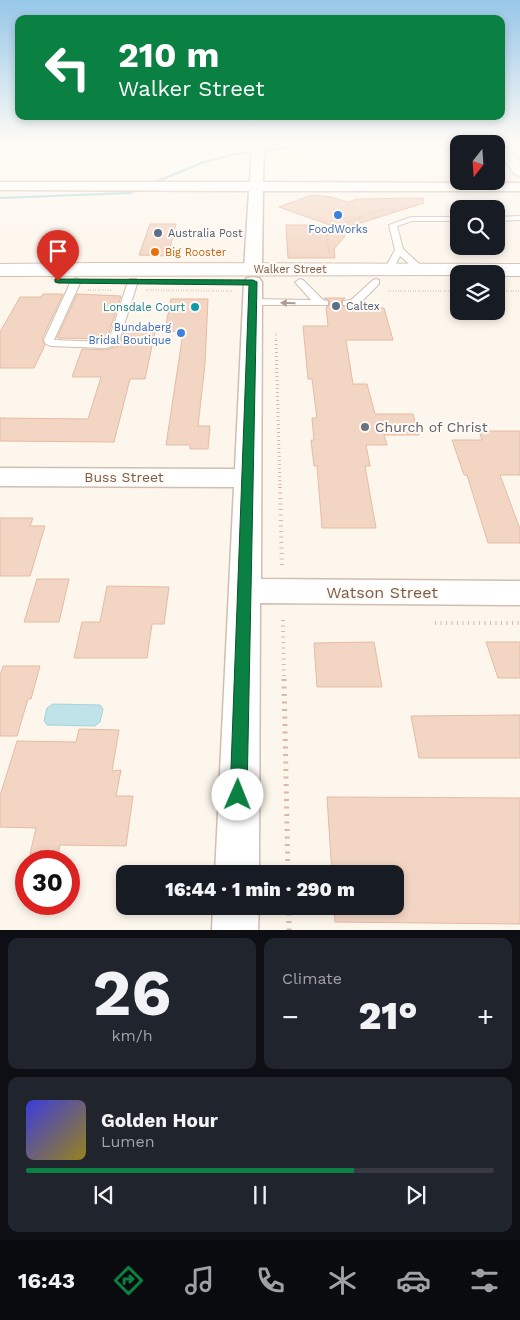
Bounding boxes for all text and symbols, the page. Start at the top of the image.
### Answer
text: 210 m [118,34,219,76]
icon: left [35,35,100,100]
text: Walker Street [118,76,264,101]
north arrow [450,135,505,190]
map controls [450,135,505,320]
button: search [450,200,505,255]
marker: FoodWorks [332,209,344,221]
place label: FoodWorks [308,223,368,236]
marker: Australia Post [152,227,164,239]
place label: Australia Post [168,227,243,240]
pin [37,230,79,281]
icon: arrive [44,237,72,265]
marker: Big Rooster [149,246,161,258]
place label: Big Rooster [165,246,227,259]
street label: Walker Street [253,263,327,276]
button: layers [450,265,505,320]
one-way arrow [280,299,296,307]
marker: Caltex [330,300,342,312]
place label: Caltex [346,300,380,313]
place label: Lonsdale Court [103,301,185,314]
marker: Lonsdale Court [189,301,201,313]
place label: Bundaberg Bridal Boutique [88,321,171,347]
marker: Bundaberg Bridal Boutique [175,327,187,339]
place label: Church of Christ [375,419,488,435]
marker: Church of Christ [359,421,371,433]
street label: Buss Street [84,469,164,485]
street label: Watson Street [326,583,438,602]
position arrow [211,768,263,820]
speed limit sign: 30 [15,850,80,915]
text: 16:44 · 1 min · 290 m [165,878,355,901]
text: 26 [93,955,171,1031]
text: Climate [282,969,342,988]
text: 21° [358,994,418,1038]
text: − [282,1000,299,1033]
text: + [477,1000,494,1033]
text: km/h [111,1026,153,1045]
text: Golden Hour [101,1109,218,1132]
text: Lumen [101,1132,155,1151]
icon: previous [90,1181,118,1209]
icon: pause [246,1181,274,1209]
icon: next [402,1181,430,1209]
icon: directions [111,1263,146,1298]
icon: music [182,1263,217,1298]
icon: phone [253,1263,288,1298]
icon: climate [325,1263,360,1298]
icon: car [396,1263,431,1298]
icon: filters [467,1263,502,1298]
text: 16:43 [18,1268,75,1293]

